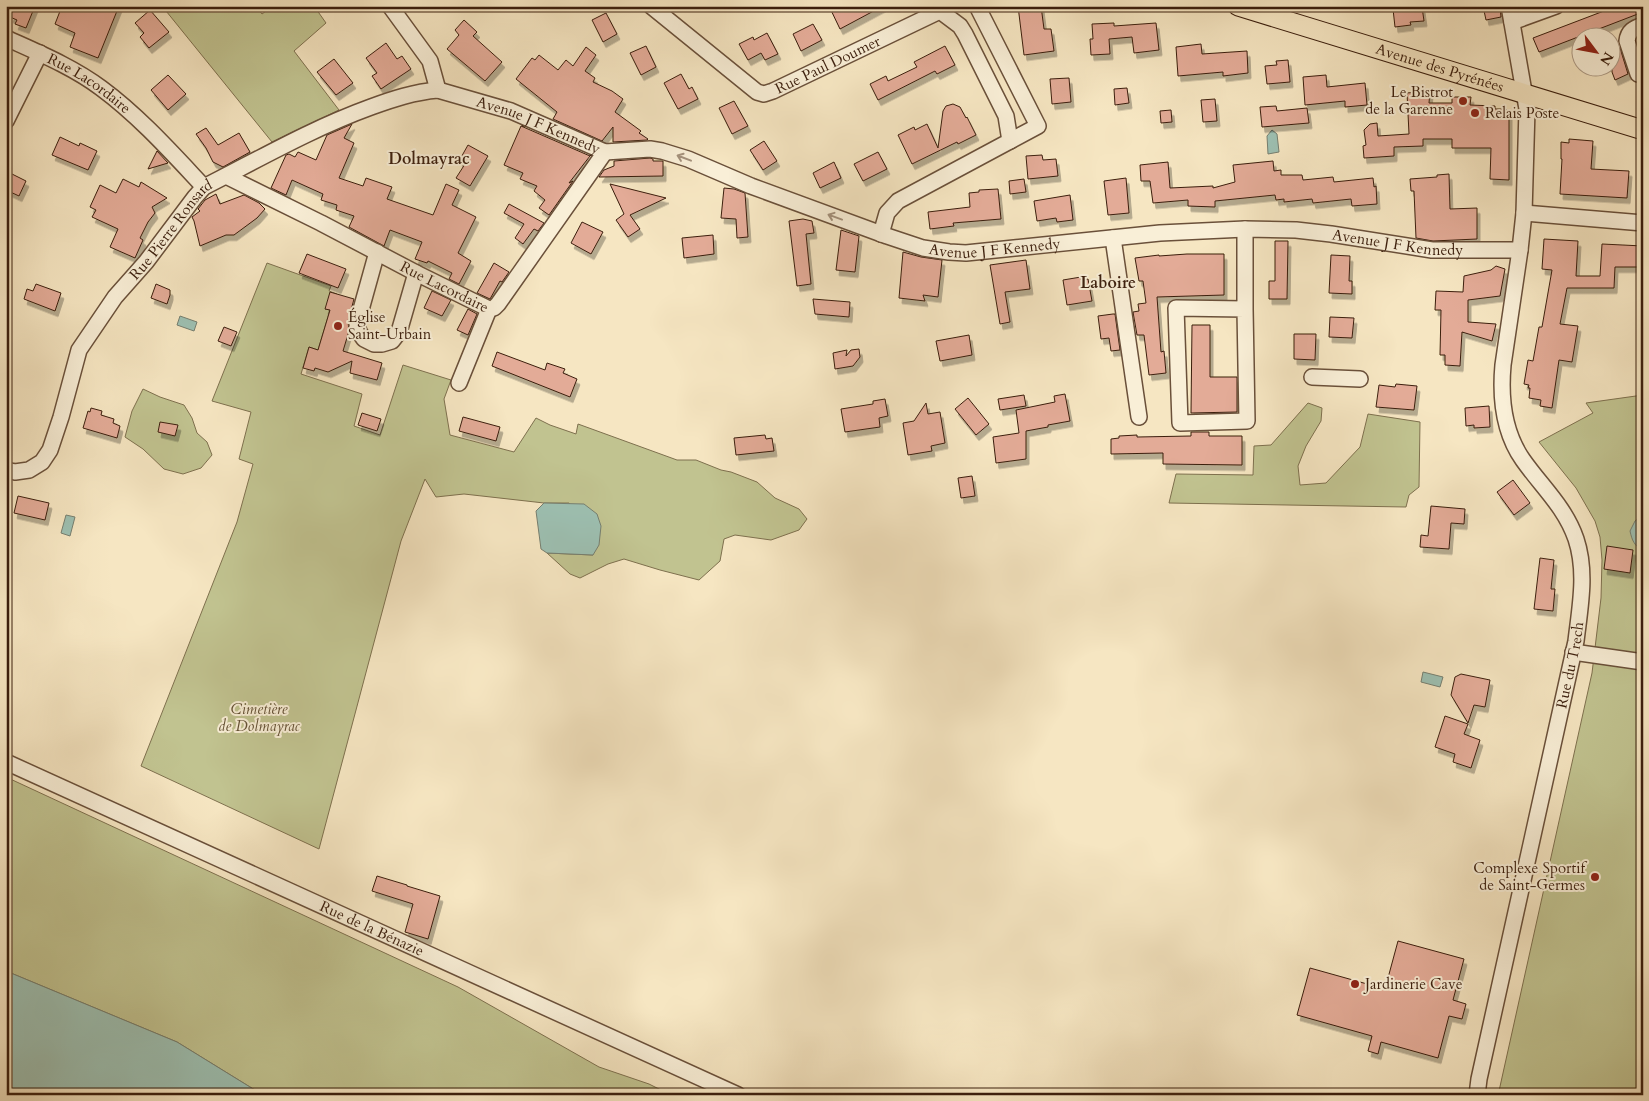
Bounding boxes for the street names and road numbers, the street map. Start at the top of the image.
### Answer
street label: Rue Paul Doumer [772,31,884,99]
street label: Avenue des Pyrénées [1373,39,1506,97]
street label: Rue Lacordaire [44,48,135,118]
street label: Avenue J F Kennedy [474,92,604,159]
street label: Rue Pierre Ronsard [125,175,215,284]
street label: Avenue J F Kennedy [1331,224,1463,260]
street label: Avenue J F Kennedy [927,233,1061,263]
street label: Rue Lacordaire [397,256,492,317]
street label: Rue du Trech [1551,620,1588,710]
street label: Rue de la Bénazie [317,896,427,961]

